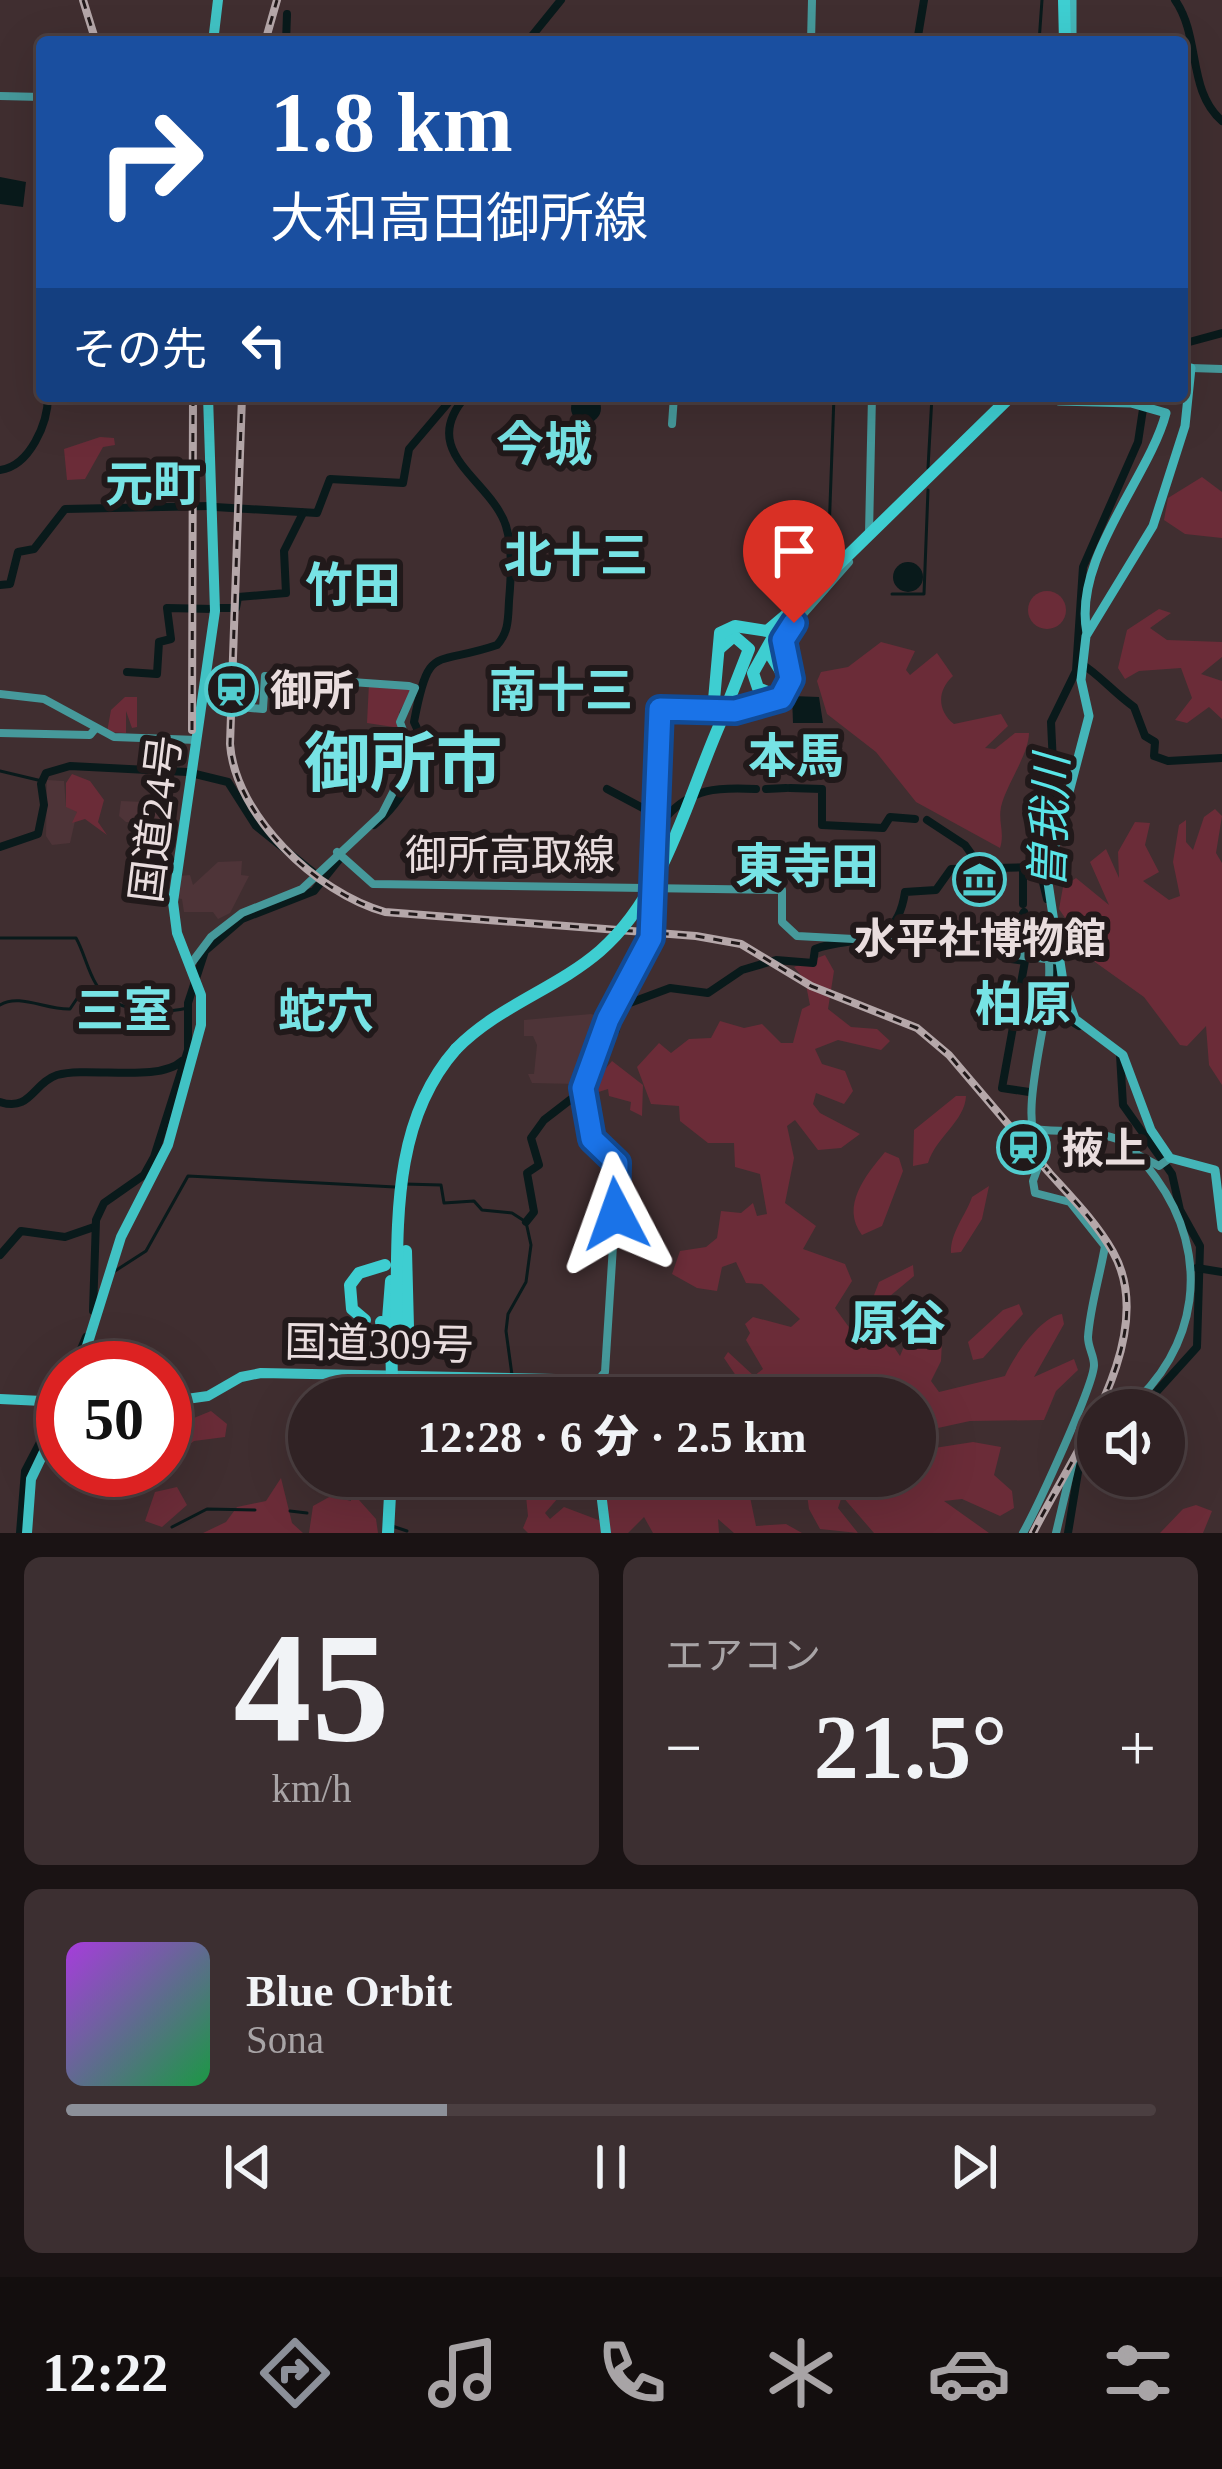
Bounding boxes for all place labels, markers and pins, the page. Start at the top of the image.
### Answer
pin [743,500,845,623]
station icon: 御所 [203,662,259,718]
place label: 御所 [270,668,354,714]
museum icon: 水平社博物館 [952,851,1008,907]
place label: 水平社博物館 [854,916,1106,962]
station icon: 掖上 [995,1120,1051,1176]
place label: 掖上 [1062,1126,1146,1172]

